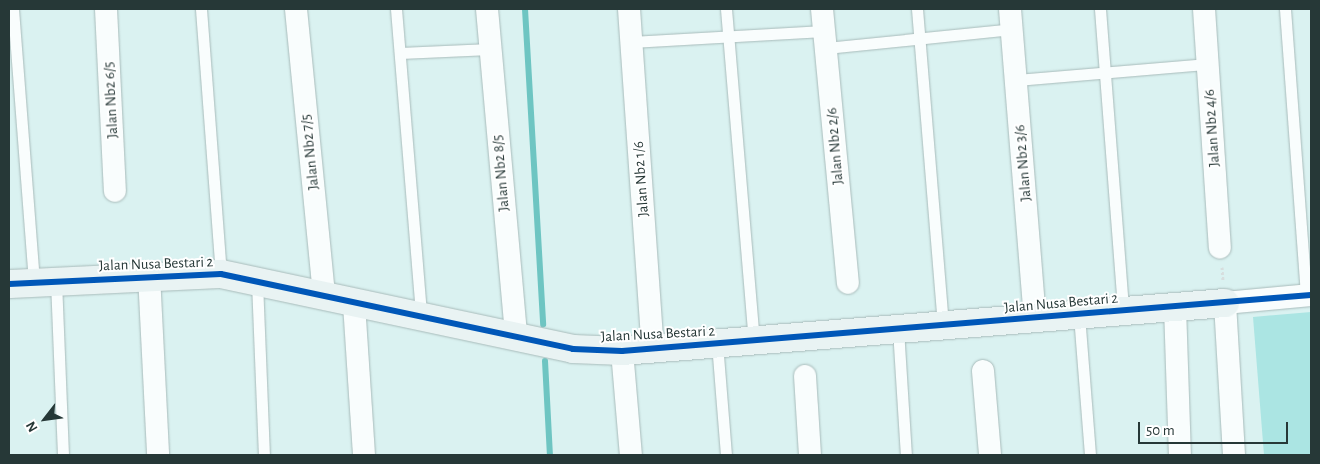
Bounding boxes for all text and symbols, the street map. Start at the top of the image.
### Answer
street label: Jalan Nb2 6/5 [100,61,122,139]
street label: Jalan Nb2 4/6 [1200,89,1224,167]
street label: Jalan Nb2 2/6 [823,107,847,185]
street label: Jalan Nb2 7/5 [297,113,323,191]
street label: Jalan Nb2 3/6 [1011,124,1035,202]
street label: Jalan Nb2 8/5 [489,134,513,212]
street label: Jalan Nb2 1/6 [629,141,653,217]
street label: Jalan Nusa Bestari 2 [99,253,213,275]
street label: Jalan Nusa Bestari 2 [1003,289,1119,317]
street label: Jalan Nusa Bestari 2 [600,322,716,346]
north arrow [20,394,70,444]
scale bar [1140,412,1290,444]
text: N [24,419,41,434]
text: 50 m [1146,423,1175,438]

